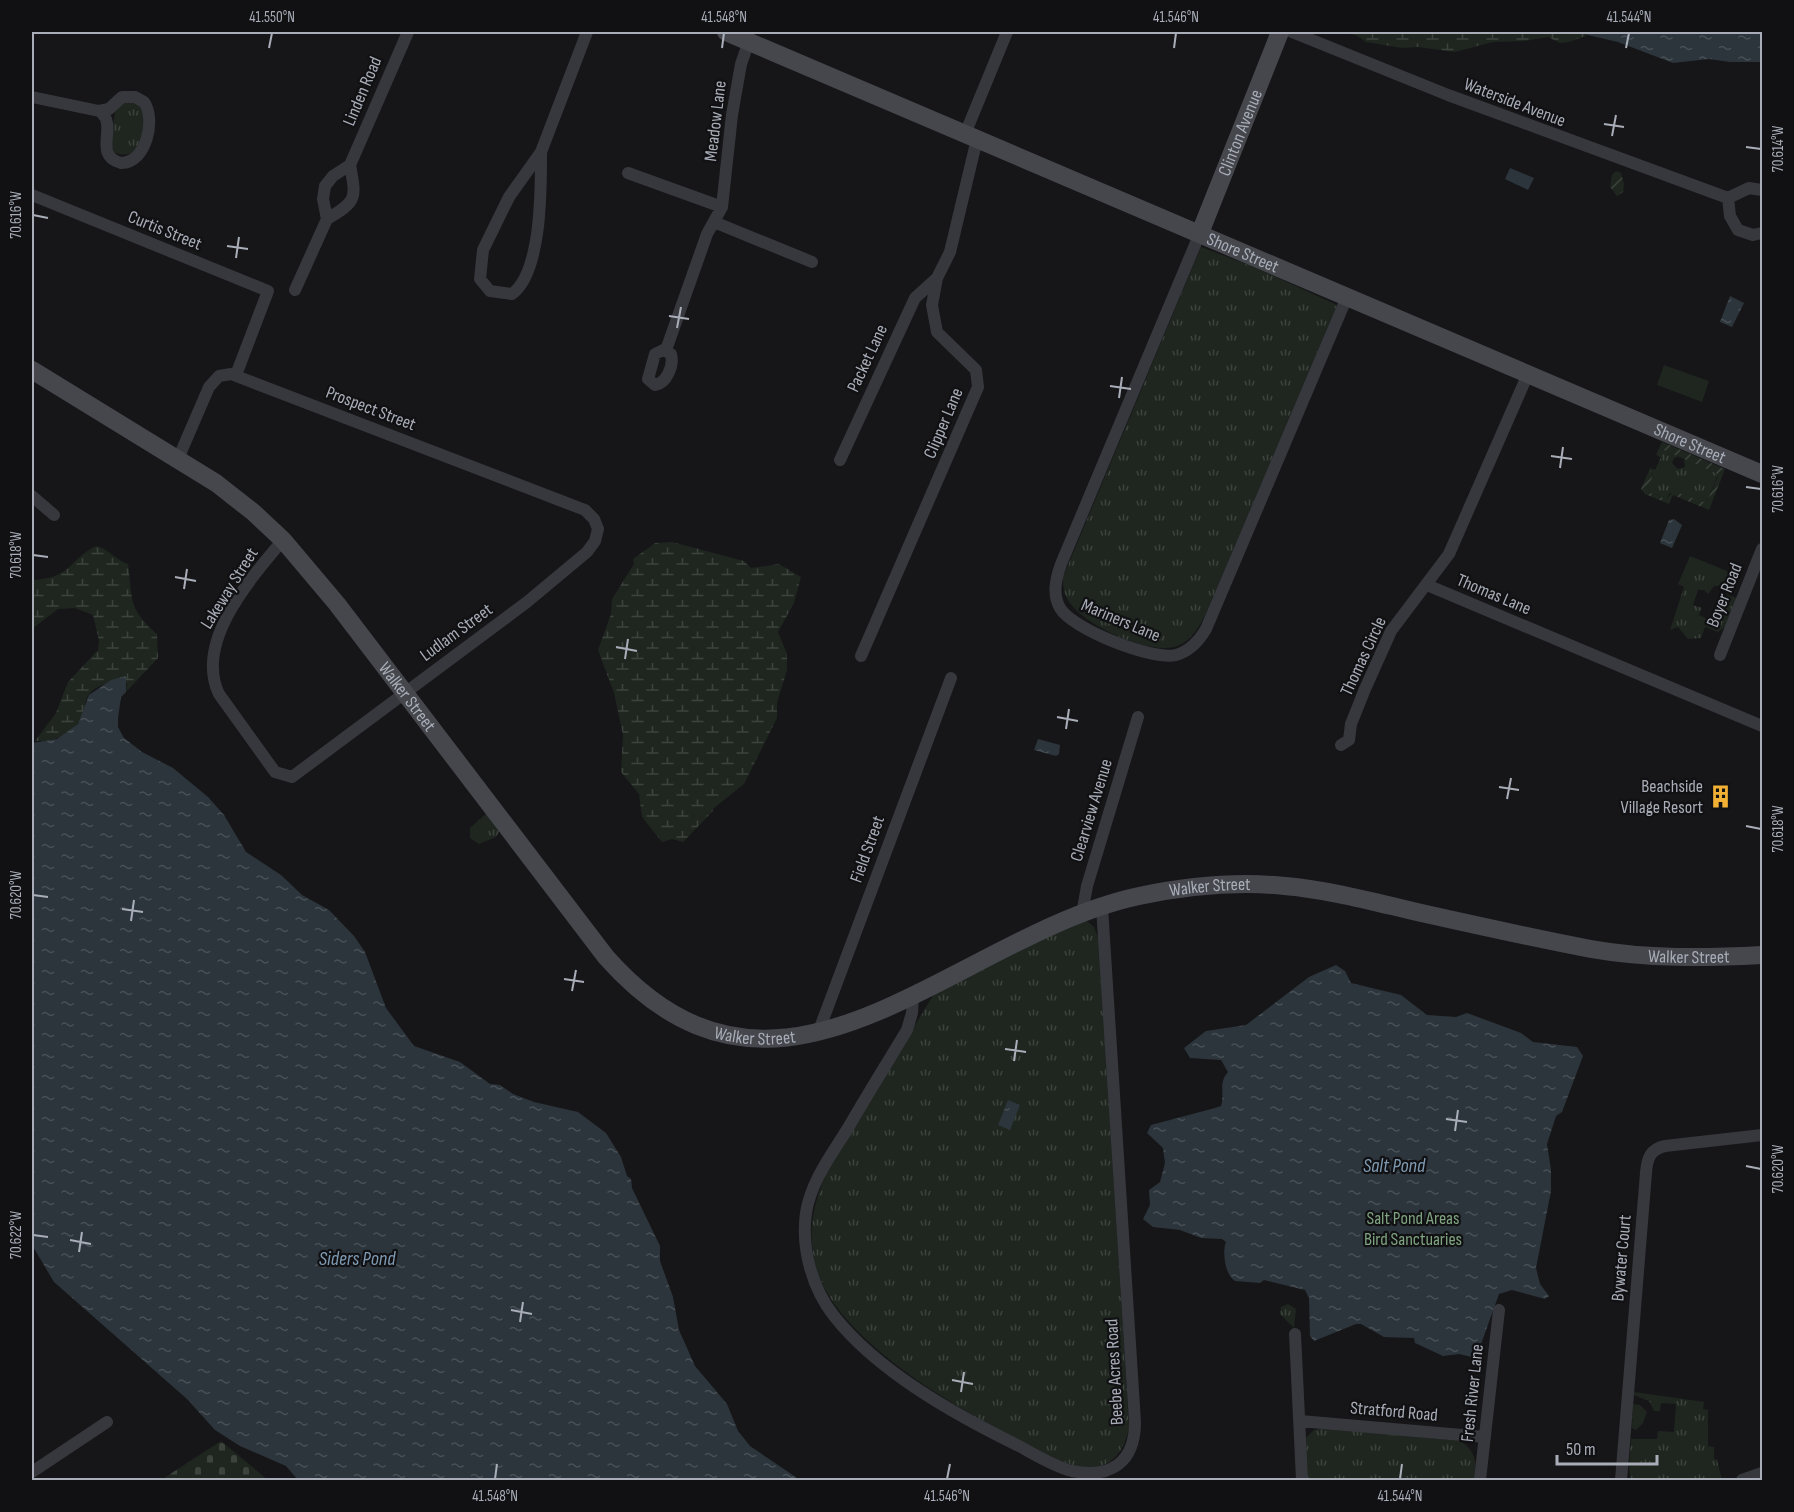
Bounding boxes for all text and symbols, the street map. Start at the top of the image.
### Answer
text: 41.550°N [249,8,295,27]
text: 41.548°N [701,8,747,27]
text: 41.546°N [1153,8,1199,27]
text: 41.544°N [1607,8,1651,27]
street label: Linden Road [339,53,386,129]
street label: Waterside Avenue [1461,73,1569,131]
street label: Meadow Lane [700,79,731,163]
street label: Clinton Avenue [1214,87,1267,179]
text: 70.614°W [1769,126,1788,172]
text: 70.616°W [7,191,26,239]
street label: Curtis Street [125,206,205,255]
street label: Shore Street [1204,228,1282,278]
street label: Packet Lane [843,321,892,395]
street label: Prospect Street [323,382,419,435]
street label: Clipper Lane [919,385,968,462]
street label: Shore Street [1651,419,1729,468]
text: 70.616°W [1769,465,1788,513]
text: 70.618°W [7,531,26,579]
street label: Lakeway Street [196,543,263,633]
street label: Boyer Road [1702,560,1747,630]
street label: Thomas Lane [1453,569,1534,619]
street label: Mariners Lane [1078,594,1163,647]
street label: Ludlam Street [416,599,497,666]
street label: Thomas Circle [1336,613,1391,699]
street label: Walker Street [374,658,440,736]
street label: Clearview Avenue [1066,756,1117,864]
place label: Beachside Village Resort [1621,776,1704,818]
building icon: Beachside Village Resort [1708,783,1734,809]
text: 70.618°W [1769,805,1788,853]
street label: Field Street [846,813,889,885]
text: 70.620°W [7,871,26,919]
street label: Walker Street [1168,874,1251,901]
street label: Walker Street [1648,946,1730,968]
street label: Walker Street [712,1022,797,1050]
text: 70.620°W [1769,1145,1788,1193]
water label: Salt Pond [1363,1154,1426,1178]
park label: Salt Pond Areas Bird Sanctuaries [1364,1208,1462,1250]
text: 70.622°W [7,1211,26,1259]
street label: Bywater Court [1607,1213,1636,1302]
water label: Siders Pond [319,1247,396,1271]
street label: Beebe Acres Road [1101,1318,1128,1426]
street label: Fresh River Lane [1457,1343,1488,1443]
street label: Stratford Road [1349,1397,1439,1426]
scale bar [1557,1428,1658,1466]
text: 50 m [1566,1439,1596,1460]
text: 41.548°N [472,1487,518,1506]
text: 41.546°N [924,1487,970,1506]
text: 41.544°N [1378,1487,1422,1506]

